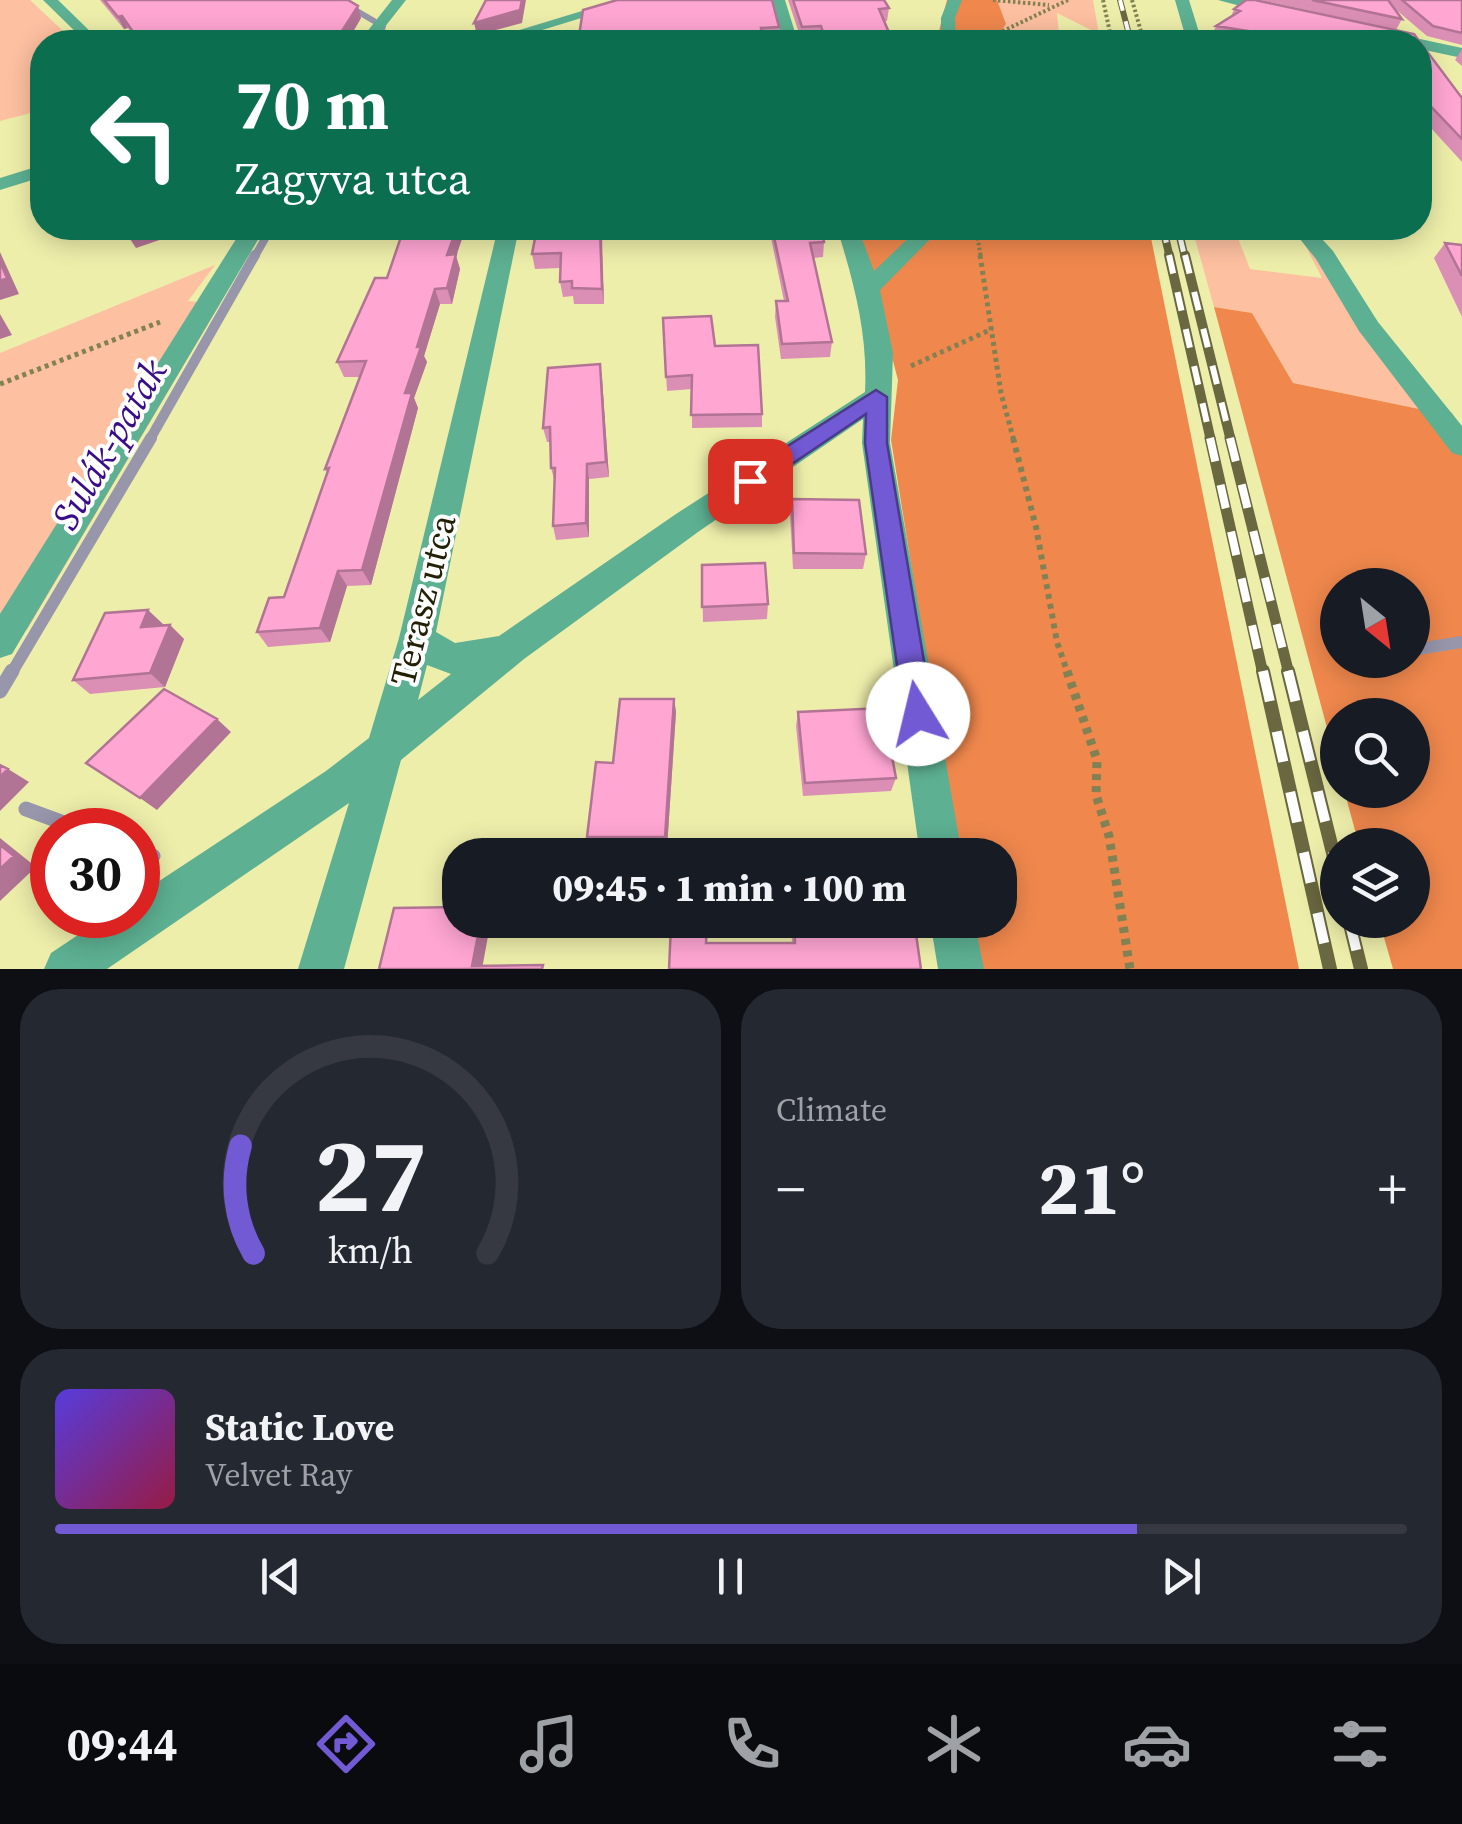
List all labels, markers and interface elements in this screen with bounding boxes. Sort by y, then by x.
text: 70 m [235,56,389,152]
icon: left [70,70,200,200]
text: Zagyva utca [235,147,471,209]
water label: Sulák-patak [39,349,179,539]
pin [708,439,793,524]
icon: arrive [723,454,778,509]
street label: Terasz utca [379,509,467,691]
north arrow [1320,568,1430,678]
map controls [1320,568,1430,938]
position arrow [866,662,970,766]
button: search [1320,698,1430,808]
speed limit sign: 30 [30,808,160,938]
button: layers [1320,828,1430,938]
text: 09:45 · 1 min · 100 m [552,862,907,914]
text: Climate [776,1088,887,1132]
text: 27 [314,1103,427,1246]
text: 21° [1038,1136,1145,1239]
text: − [776,1151,805,1226]
text: + [1378,1151,1407,1226]
text: km/h [328,1226,413,1275]
text: Static Love [205,1401,394,1453]
text: Velvet Ray [205,1453,352,1497]
icon: previous [253,1549,308,1604]
icon: pause [703,1549,758,1604]
icon: next [1154,1549,1209,1604]
icon: directions [311,1709,381,1779]
icon: music [514,1709,584,1779]
icon: phone [717,1709,787,1779]
icon: climate [919,1709,989,1779]
icon: car [1122,1709,1192,1779]
icon: filters [1325,1709,1395,1779]
text: 09:44 [66,1713,178,1775]

